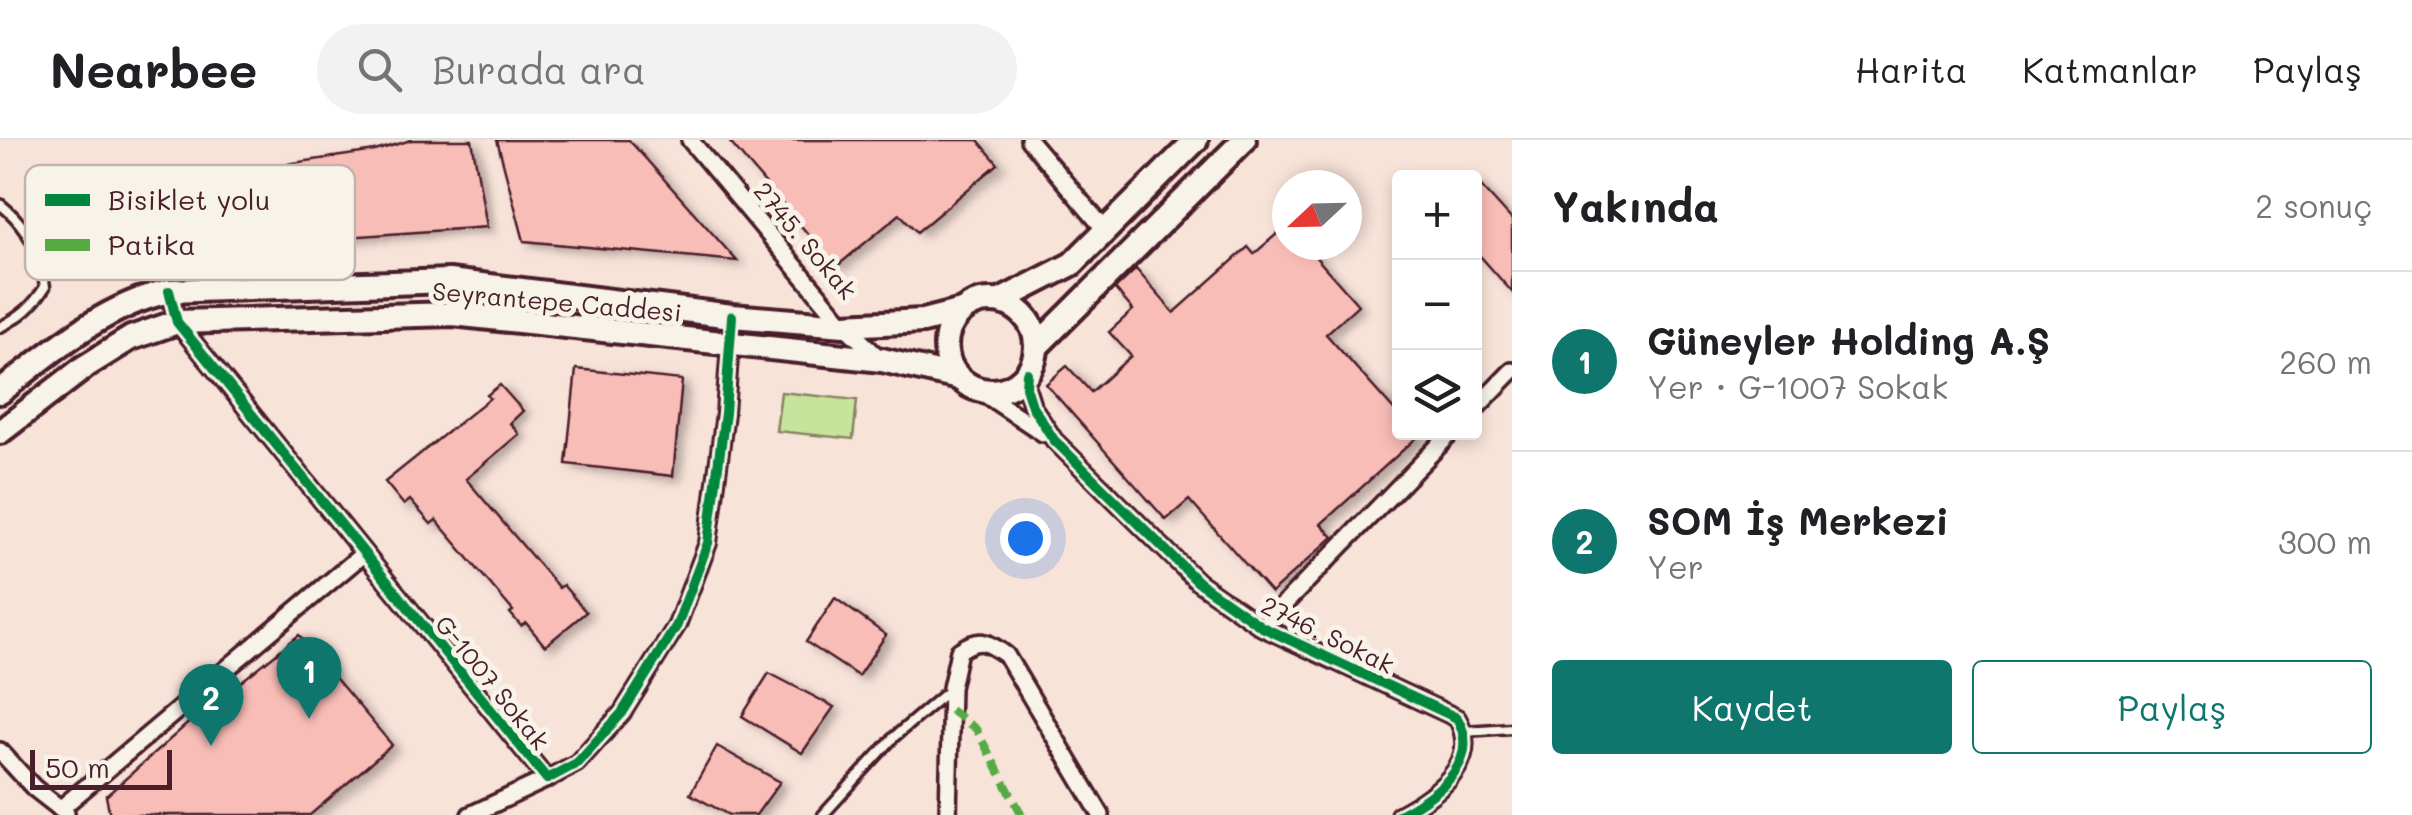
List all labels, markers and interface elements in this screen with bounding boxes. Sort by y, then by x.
search box [317,24,1017,114]
text: Nearbee [50,38,257,100]
icon: search [352,42,407,97]
text: Burada ara [432,44,646,94]
text: Harita [1855,46,1967,92]
text: Katmanlar [2022,46,2198,92]
text: Paylaş [2253,46,2362,92]
legend [25,165,355,280]
north arrow [1272,170,1362,260]
map controls [1392,170,1482,440]
button: + [1392,170,1482,260]
street label: 2745. Sokak [748,175,864,305]
text: Yakında [1552,178,1719,233]
text: Bisiklet yolu [108,181,270,217]
text: 2 sonuç [2255,184,2372,226]
text: Patika [108,226,196,262]
button: − [1392,260,1482,350]
street label: Seyrantepe Caddesi [431,274,683,329]
text: Güneyler Holding A.Ş [1647,315,2050,365]
text: 1 [1577,340,1592,382]
text: 260 m [2279,340,2372,382]
button: layers [1392,350,1482,440]
text: Yer · G-1007 Sokak [1647,365,1948,407]
text: SOM İş Merkezi [1647,495,1949,545]
your location [1000,513,1051,564]
text: 2 [1576,520,1593,562]
text: 300 m [2278,520,2372,562]
text: Yer [1647,545,1704,587]
street label: 2746. Sokak [1256,588,1400,680]
street label: G-1007 Sokak [429,608,557,756]
pin: 1 [276,636,342,719]
button: Kaydet [1552,660,1952,754]
button: Paylaş [1972,660,2372,754]
pin: 2 [178,664,244,746]
scale bar [30,745,172,790]
text: 50 m [45,749,110,785]

